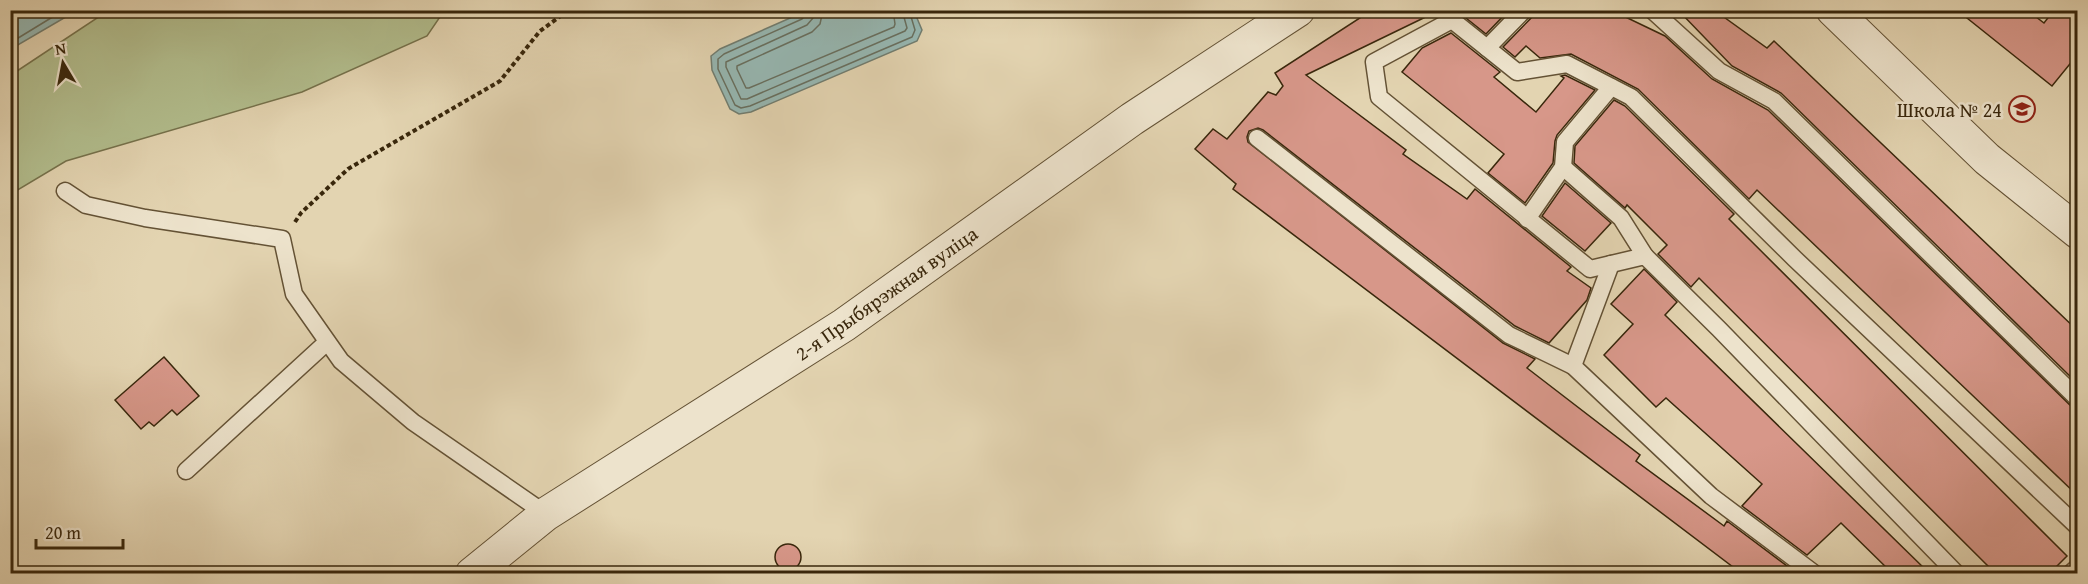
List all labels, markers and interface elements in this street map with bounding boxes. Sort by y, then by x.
north arrow [33,33,93,93]
text: N [53,35,68,61]
school or university icon: Школа № 24 [2007,94,2037,124]
place label: Школа № 24 [1897,95,2002,124]
street label: 2-я Прыбярэжная вуліца [789,219,984,367]
scale bar [36,512,123,550]
text: 20 m [45,519,81,546]

